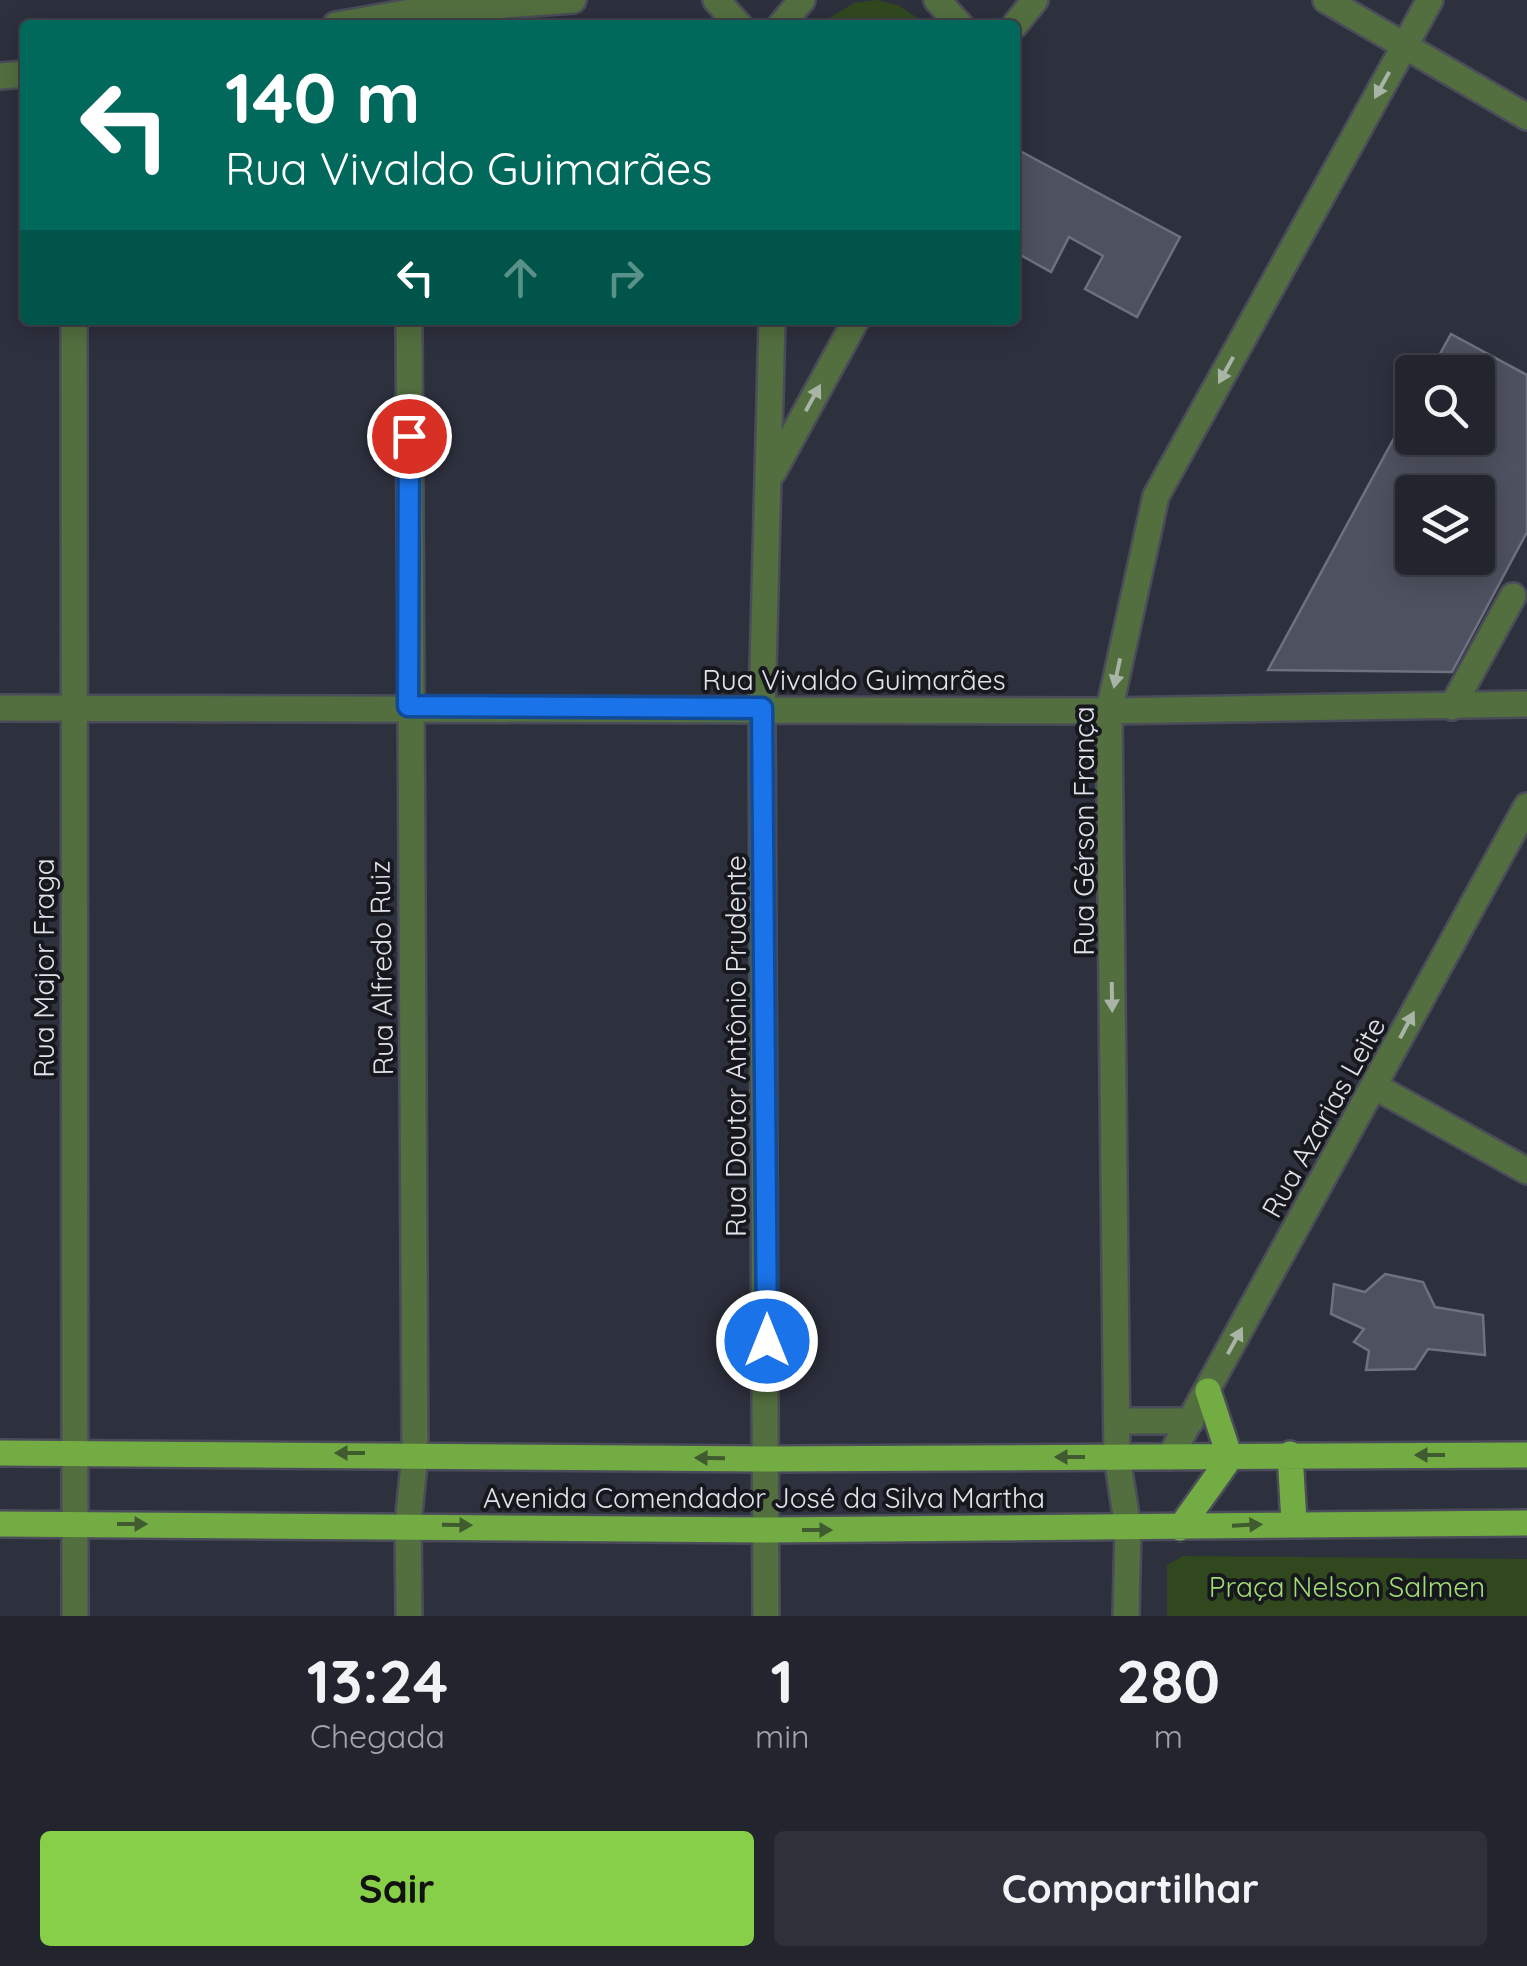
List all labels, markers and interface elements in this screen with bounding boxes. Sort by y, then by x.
text: 140 m [225,53,421,141]
icon: left [60,60,190,190]
one-way arrow [1374,71,1391,100]
text: Rua Vivaldo Guimarães [225,140,712,196]
icon: left [388,250,443,305]
icon: ahead [493,250,548,305]
icon: right [598,250,653,305]
map controls [1395,355,1495,575]
button: search [1395,355,1495,455]
one-way arrow [1217,356,1235,384]
one-way arrow [804,384,822,412]
pin [367,394,452,479]
icon: arrive [382,409,437,464]
button: layers [1395,475,1495,575]
one-way arrow [1109,658,1125,689]
street label: Rua Vivaldo Guimarães [702,662,1006,697]
street label: Rua Gérson França [1066,706,1101,956]
street label: Rua Doutor Antônio Prudente [718,855,753,1237]
street label: Rua Major Fraga [26,858,61,1078]
street label: Rua Alfredo Ruiz [362,860,400,1076]
one-way arrow [1104,982,1120,1014]
street label: Rua Azarias Leite [1253,1011,1393,1223]
one-way arrow [1399,1011,1416,1040]
position arrow [715,1289,819,1393]
one-way arrow [1226,1327,1243,1356]
one-way arrow [333,1445,365,1461]
one-way arrow [1413,1447,1445,1463]
one-way arrow [1053,1449,1085,1465]
one-way arrow [693,1450,725,1466]
street label: Avenida Comendador José da Silva Martha [483,1480,1045,1515]
one-way arrow [117,1516,149,1532]
one-way arrow [442,1517,474,1533]
one-way arrow [1232,1517,1264,1533]
one-way arrow [802,1522,834,1538]
park label: Praça Nelson Salmen [1209,1569,1485,1604]
text: 13:24 [307,1643,448,1718]
text: 1 [771,1643,794,1718]
text: 280 [1116,1643,1220,1718]
text: Chegada [310,1716,445,1756]
text: min [755,1716,810,1756]
text: m [1154,1716,1183,1756]
button: Sair [40,1831,754,1946]
button: Compartilhar [774,1831,1487,1946]

